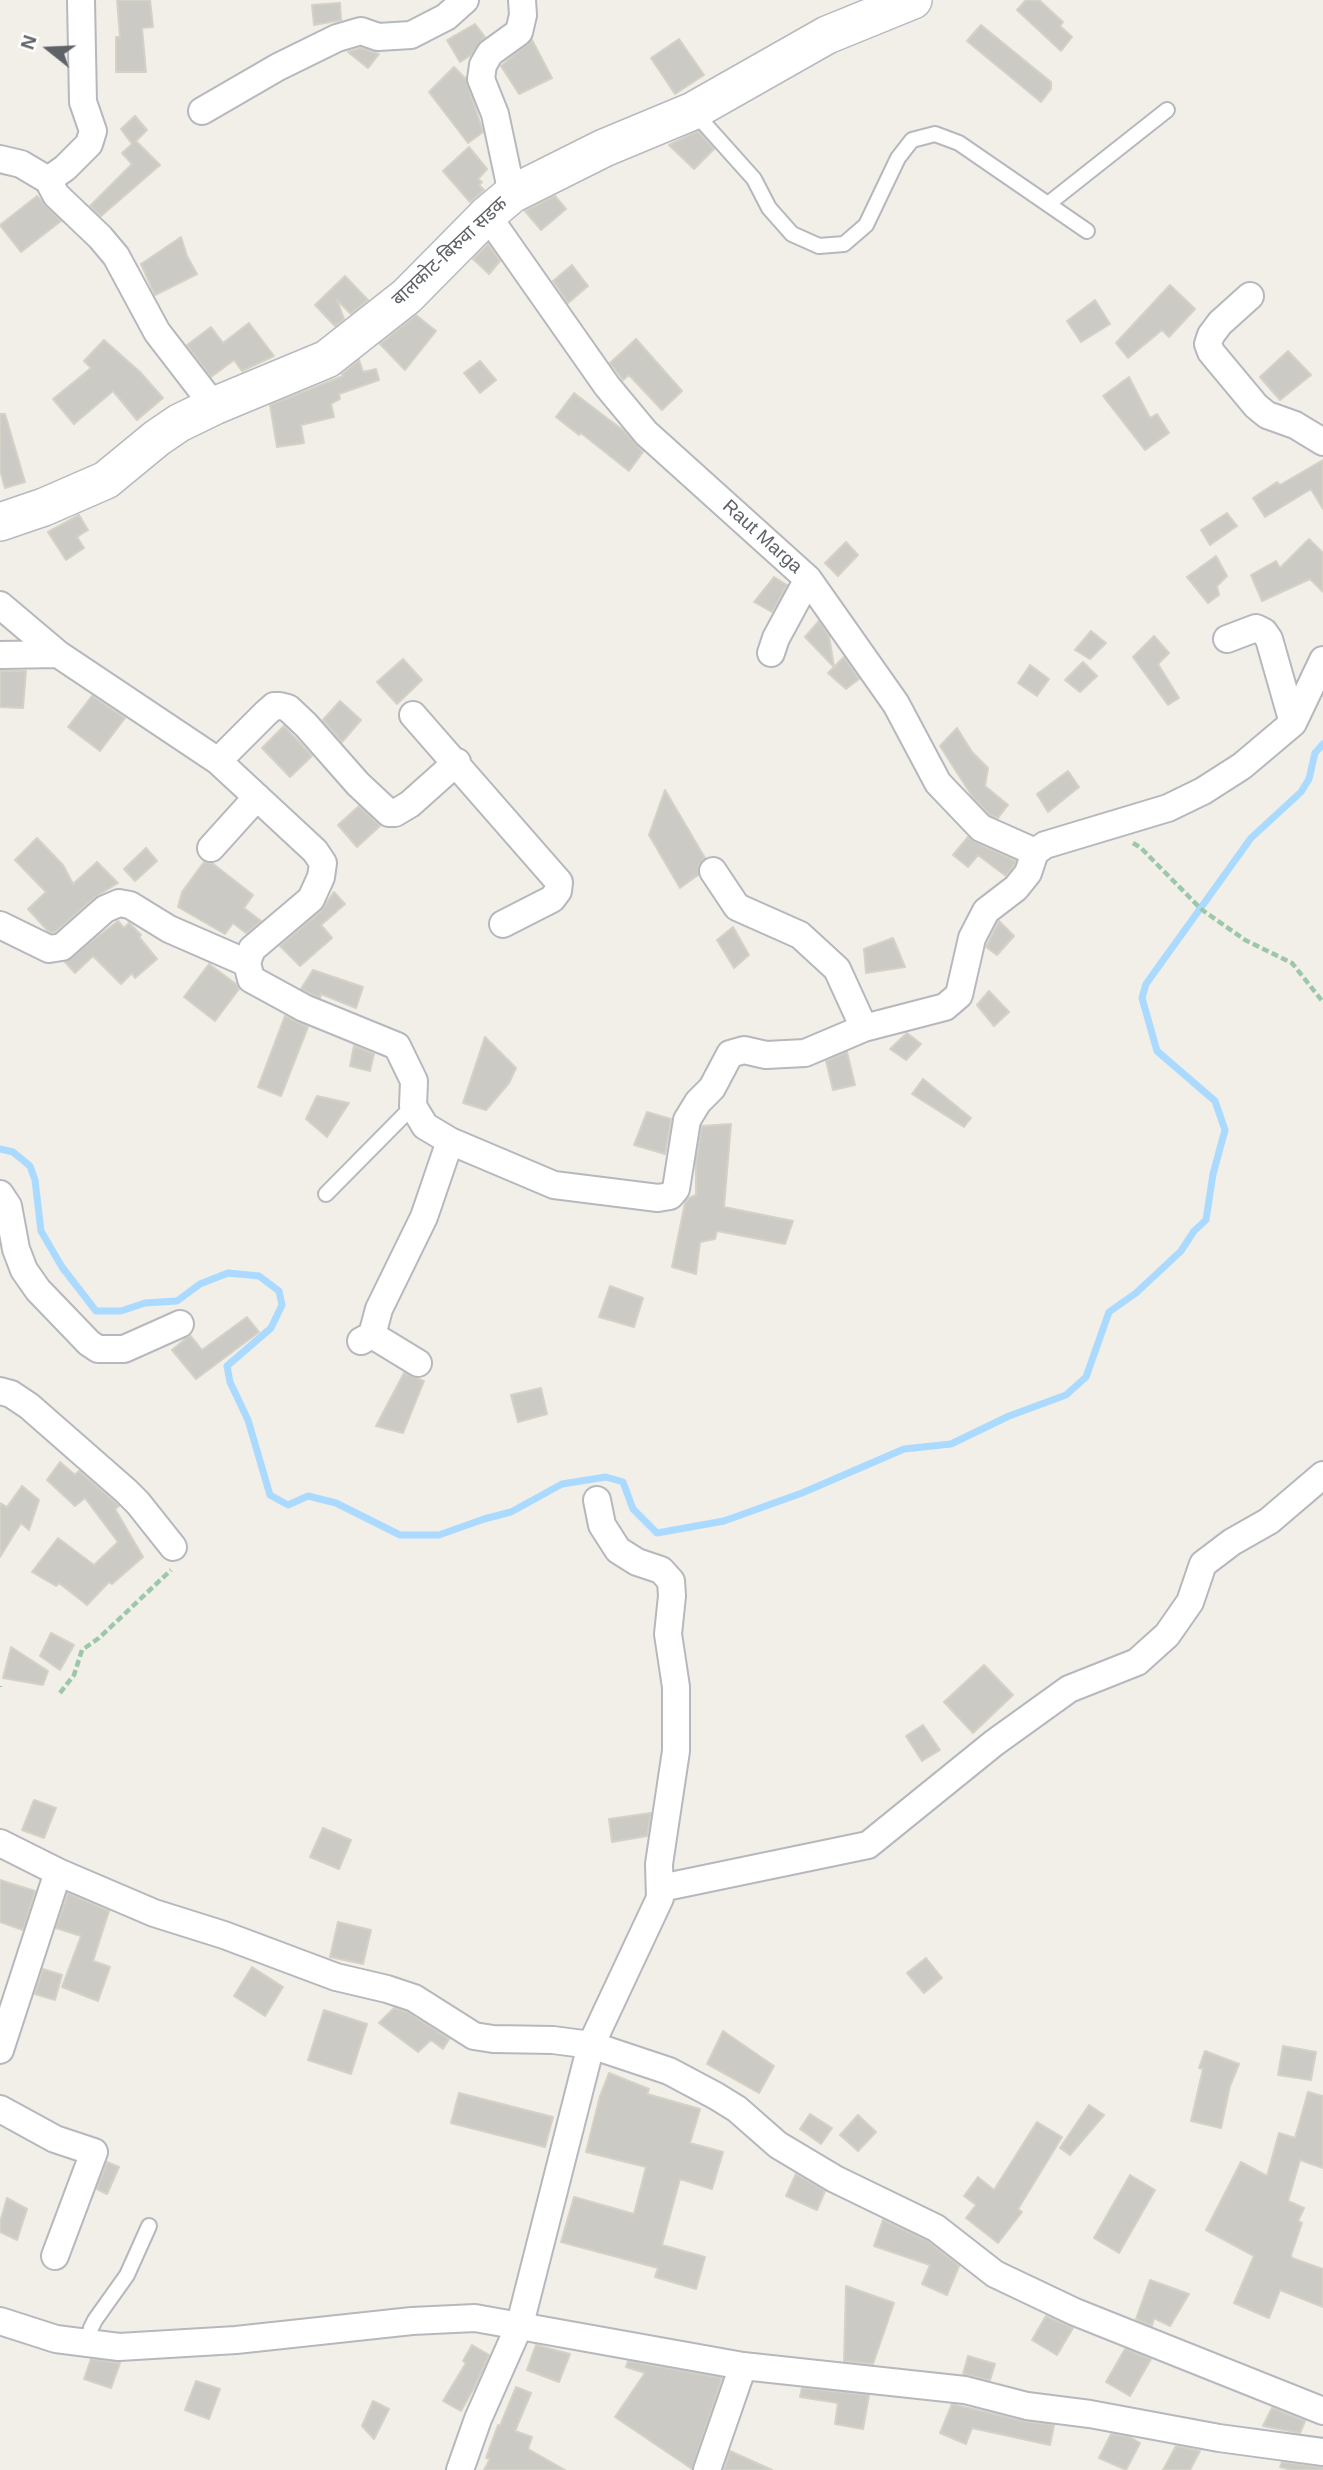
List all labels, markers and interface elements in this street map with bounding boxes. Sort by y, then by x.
north arrow [14,14,84,84]
text: N [16,33,41,52]
street label: बालकोट-बिरुवा सडक [388,193,512,311]
street label: Raut Marga [717,495,807,579]

